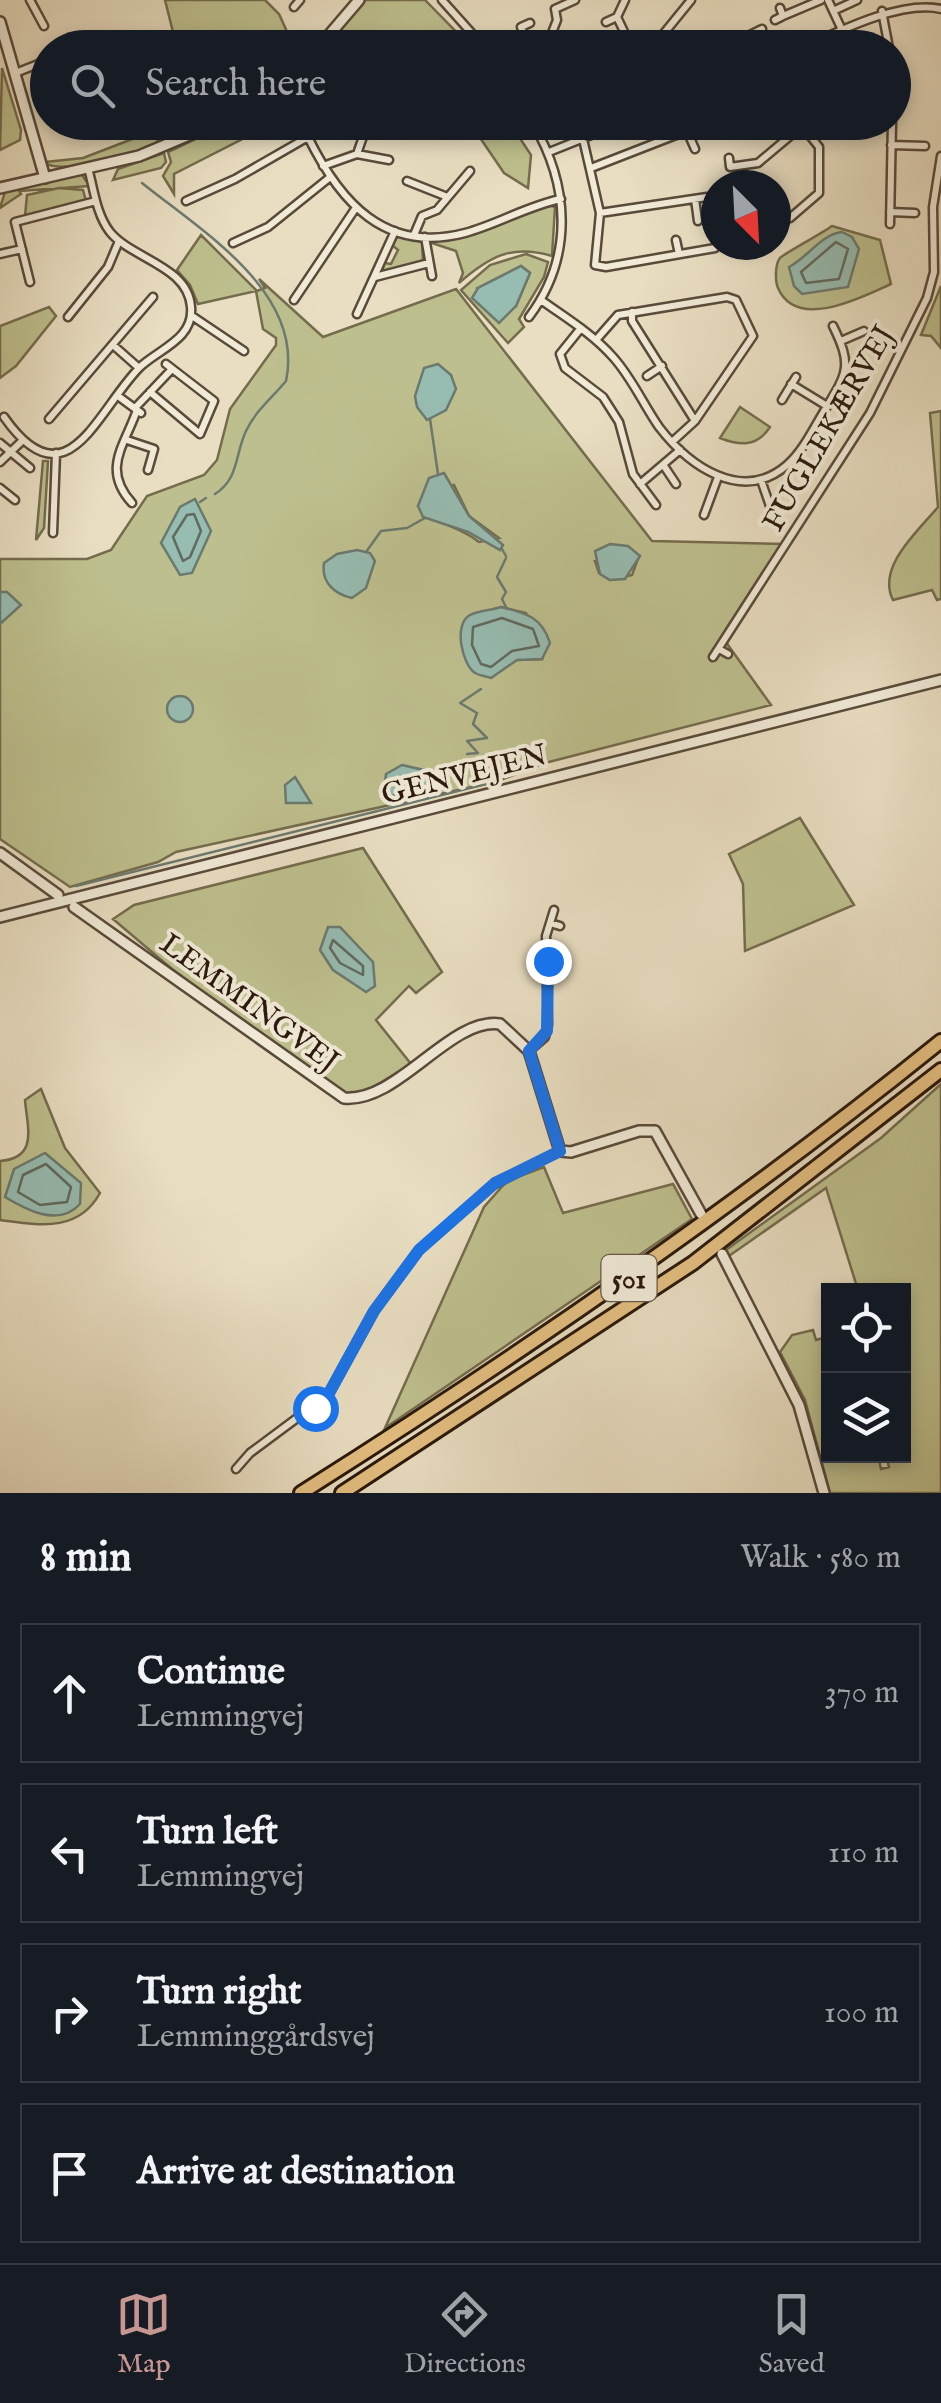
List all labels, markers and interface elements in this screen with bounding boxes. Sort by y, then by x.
search box [30,30,911,140]
icon: search [65,58,120,113]
text: Search here [145,61,326,109]
north arrow [701,170,791,260]
street label: FUGLEKÆRVEJ [755,319,904,539]
street label: GENVEJEN [378,737,551,815]
street label: LEMMINGVEJ [152,926,346,1082]
route end [526,939,572,985]
road number: 501 [602,1255,656,1301]
map controls [821,1283,911,1463]
button: locate [821,1283,911,1373]
button: layers [821,1373,911,1463]
route start [293,1386,339,1432]
text: 8 min [40,1532,132,1585]
text: Walk · 580 m [740,1538,901,1579]
text: Continue [137,1649,285,1697]
icon: ahead [42,1666,97,1721]
text: 370 m [825,1673,899,1714]
text: Lemmingvej [137,1697,304,1738]
text: Turn left [137,1809,278,1857]
icon: left [42,1826,97,1881]
text: 110 m [828,1833,899,1874]
text: Lemmingvej [137,1857,304,1898]
text: Turn right [137,1969,301,2017]
icon: right [42,1986,97,2041]
text: 100 m [824,1993,899,2034]
text: Lemminggårdsvej [137,2017,375,2058]
icon: arrive [42,2146,97,2201]
text: Arrive at destination [137,2149,455,2197]
tab: Map [116,2287,171,2382]
tab: Directions [404,2287,526,2382]
tab: Saved [758,2287,825,2382]

